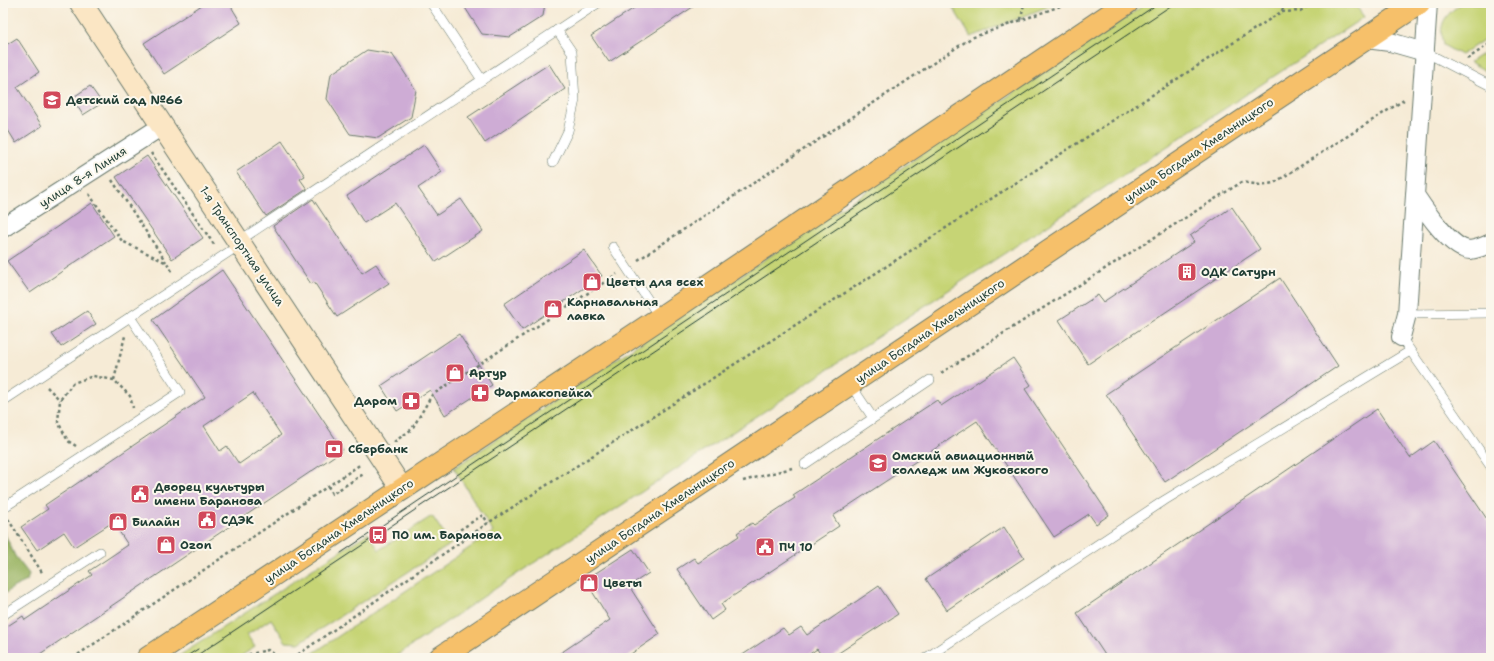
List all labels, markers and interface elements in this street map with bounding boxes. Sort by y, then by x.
school or university icon: Детский сад №66 [41,89,63,111]
place label: Детский сад №66 [66,92,183,108]
street label: улица Богдана Хмельницкого [1121,94,1277,206]
street label: улица 8-я Линия [36,143,130,211]
street label: 1-я Транспортная улица [196,183,288,310]
building icon: ОДК Сатурн [1176,261,1198,283]
place label: ОДК Сатурн [1201,264,1276,280]
shop icon: Цветы для всех [581,271,603,293]
place label: Цветы для всех [606,274,704,290]
street label: улица Богдана Хмельницкого [852,275,1008,387]
place label: Карнавальная лавка [567,294,658,324]
shop icon: Карнавальная лавка [542,298,564,320]
shop icon: Артур [444,362,466,384]
place label: Артур [469,365,507,381]
pharmacy icon: Фармакопейка [469,382,491,404]
place label: Фармакопейка [494,385,593,401]
pharmacy icon: Даром [400,390,422,412]
place label: Даром [354,393,397,409]
bank icon: Сбербанк [323,438,345,460]
place label: Сбербанк [348,441,409,457]
place label: Омский авиационный колледж им Жуковского [892,448,1049,478]
school or university icon: Омский авиационный колледж им Жуковского [867,452,889,474]
street label: улица Богдана Хмельницкого [582,455,738,567]
street label: улица Богдана Хмельницкого [261,475,417,587]
place label: Дворец культуры имени Баранова [154,479,265,509]
public building icon: Дворец культуры имени Баранова [129,483,151,505]
public building icon: СДЭК [196,509,218,531]
shop icon: Билайн [107,511,129,533]
place label: СДЭК [221,512,255,528]
place label: Билайн [132,514,180,530]
bus stop icon: ПО им. Баранова [367,524,389,546]
place label: ПО им. Баранова [392,527,503,543]
shop icon: Ozon [155,534,177,556]
public building icon: ПЧ 10 [754,536,776,558]
place label: Ozon [180,537,212,553]
place label: ПЧ 10 [779,539,813,555]
shop icon: Цветы [578,572,600,594]
place label: Цветы [603,575,643,591]

